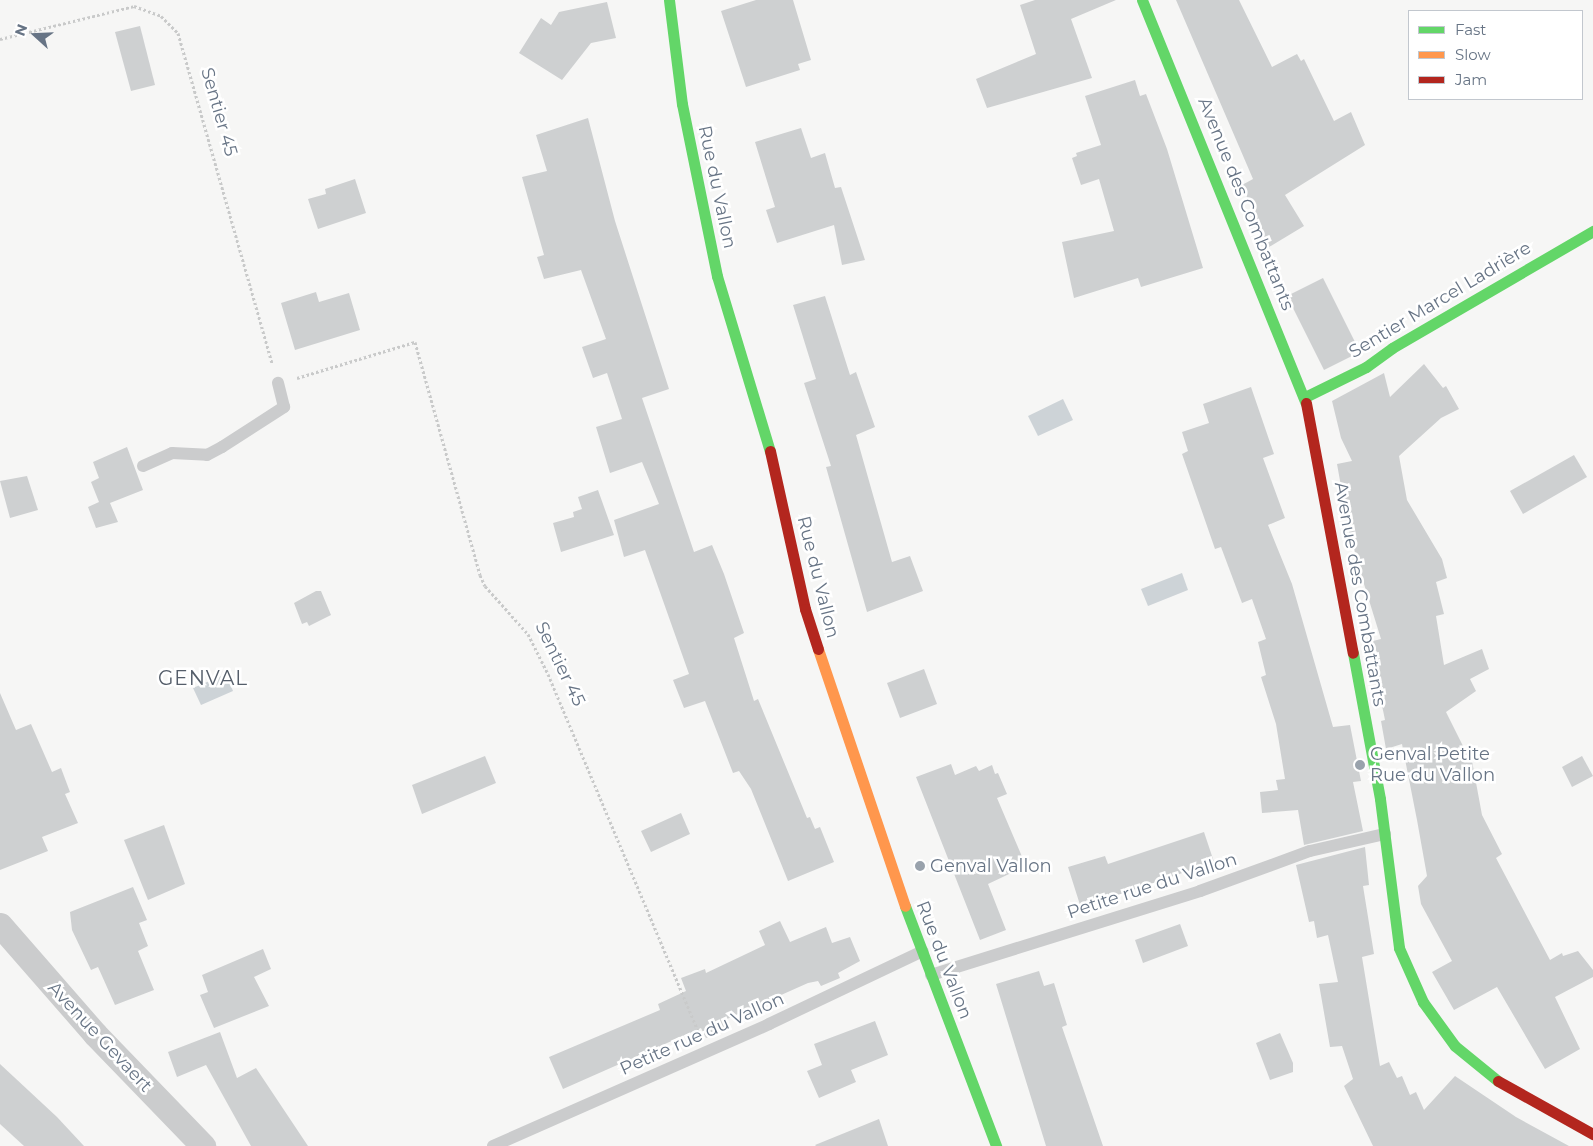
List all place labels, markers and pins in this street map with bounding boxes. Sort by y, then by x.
place label: Genval Petite Rue du Vallon [1370,744,1495,786]
marker: Genval Petite Rue du Vallon [1354,759,1366,771]
place label: Genval Vallon [930,855,1052,877]
marker: Genval Vallon [914,860,926,872]

